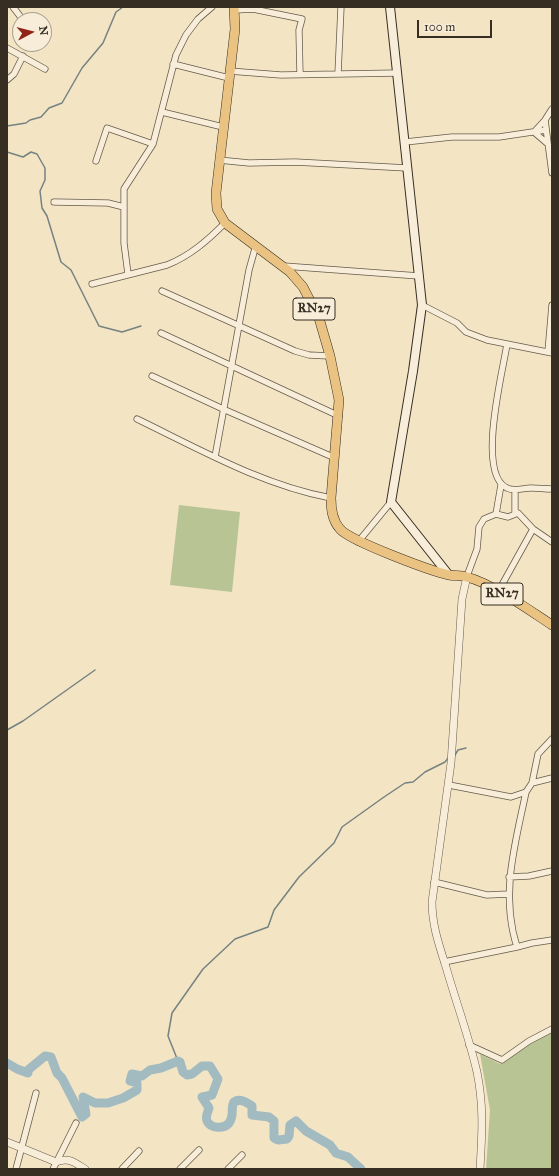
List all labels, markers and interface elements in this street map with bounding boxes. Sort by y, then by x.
north arrow [12,12,52,52]
scale bar [419,12,494,38]
text: 100 m [424,20,455,34]
text: N [36,25,50,36]
road number: RN27 [293,298,335,320]
road number: RN27 [481,583,523,605]

